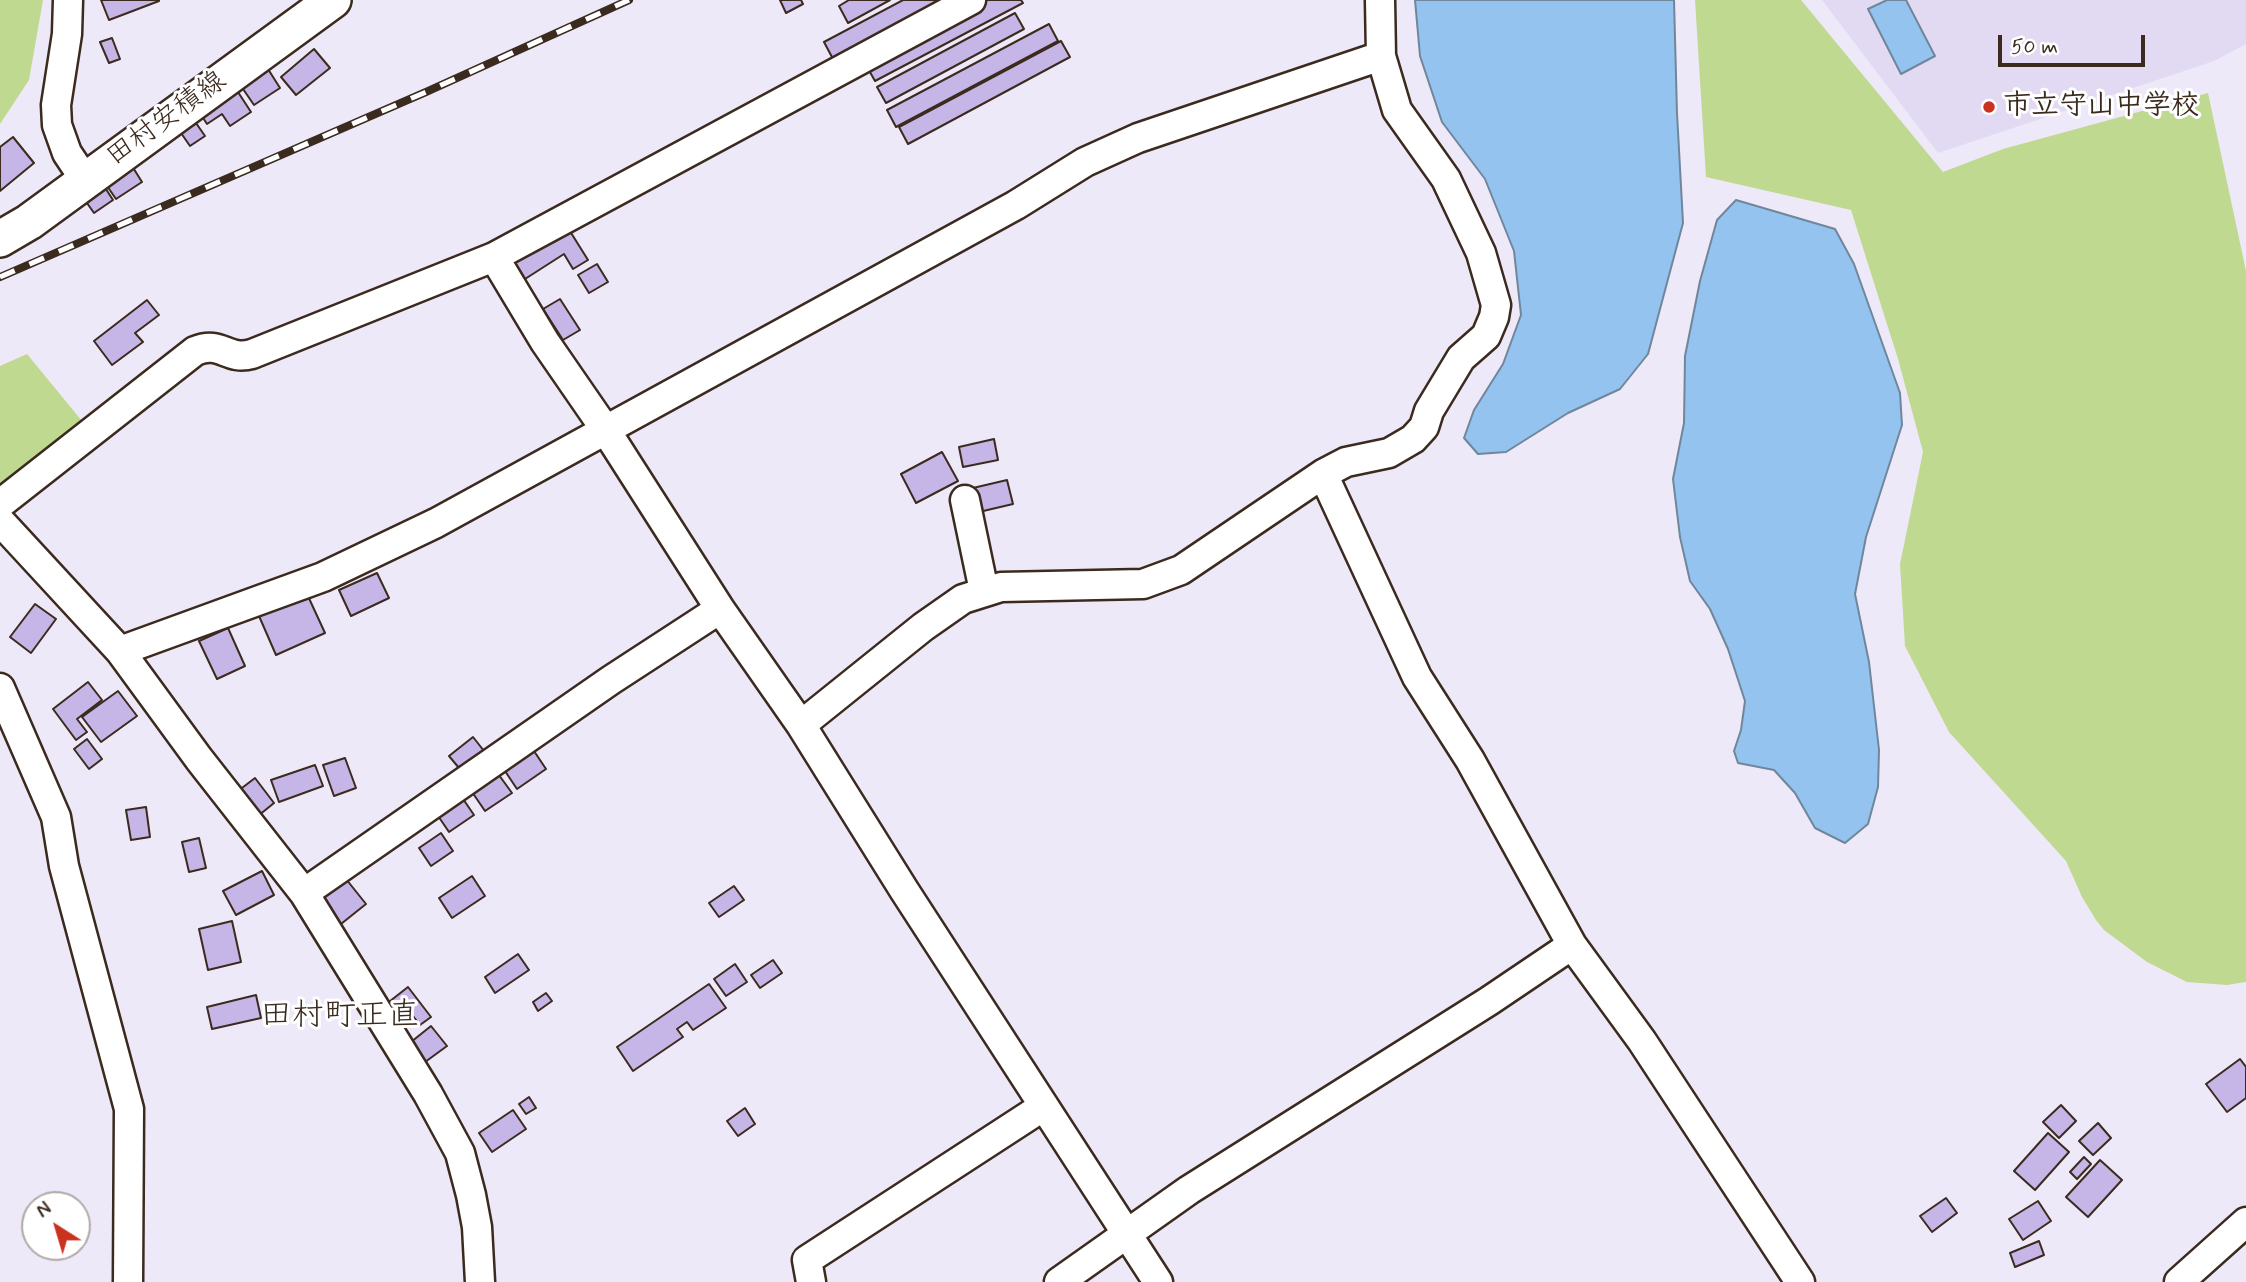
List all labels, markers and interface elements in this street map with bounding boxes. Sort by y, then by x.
scale bar [2001,21,2148,65]
text: 50 m [2011,33,2058,61]
street label: 田村安積線 [100,65,234,175]
place label: 市立守山中学校 [2003,90,2199,124]
marker: 市立守山中学校 [1981,99,1997,115]
district label: 田村町正直 [260,998,420,1036]
north arrow [21,1191,91,1261]
text: N [32,1197,57,1224]

